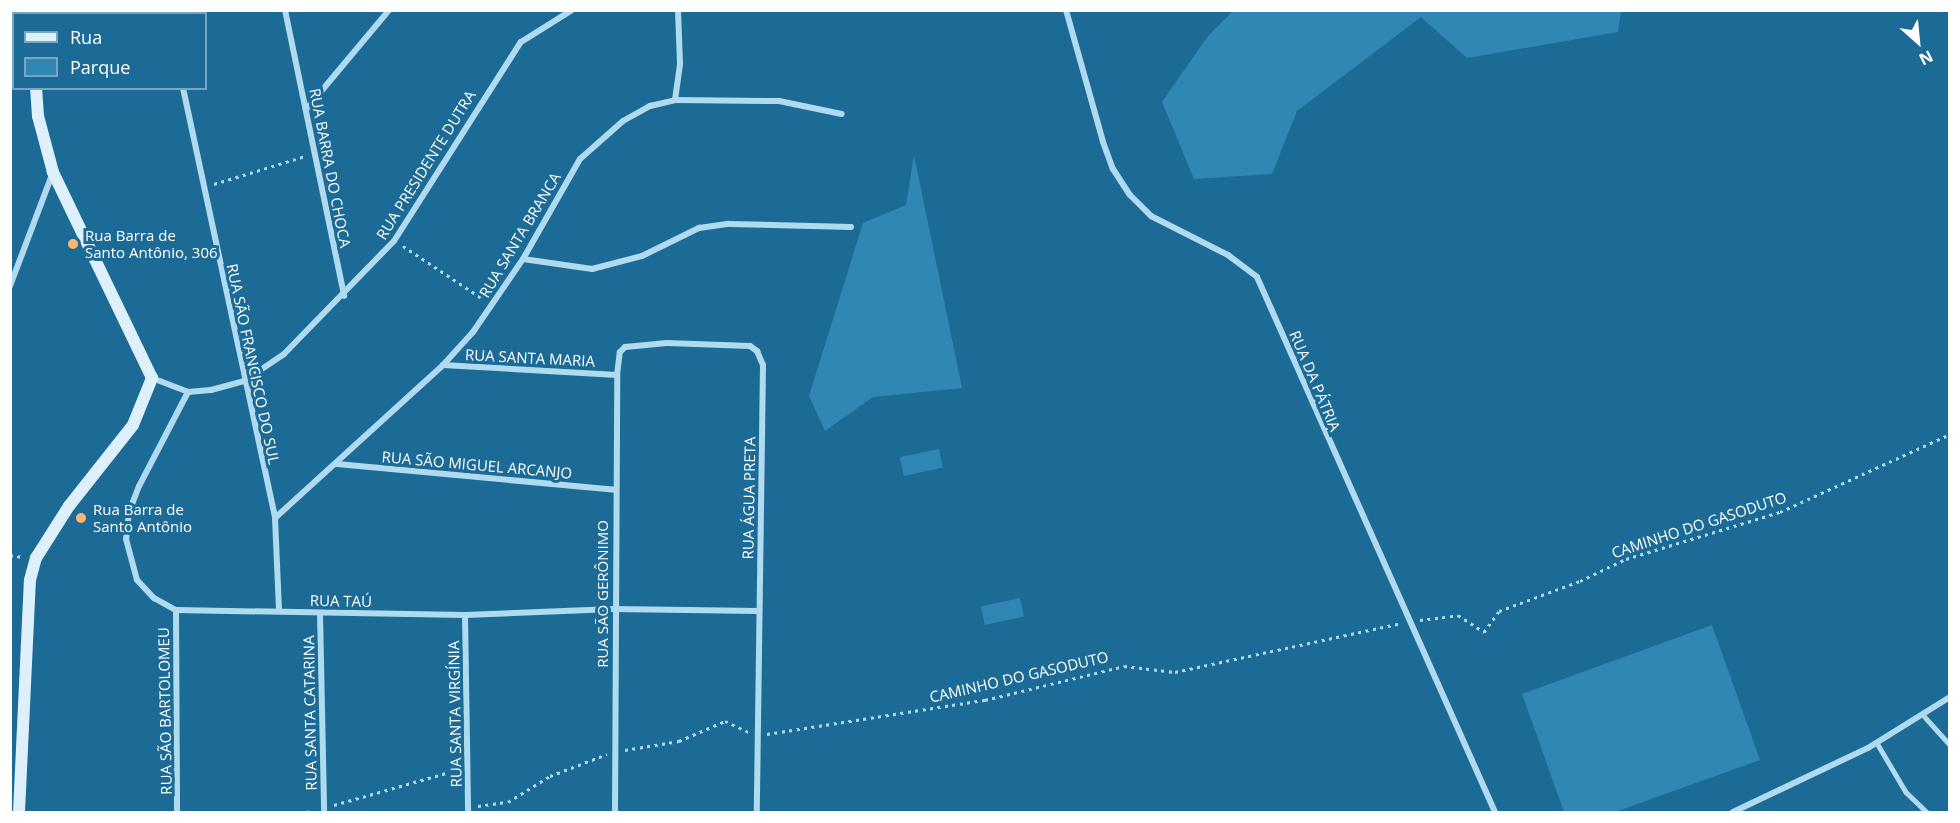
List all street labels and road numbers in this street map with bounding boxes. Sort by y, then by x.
street label: RUA BARRA DO CHOCA [306,87,354,249]
street label: RUA PRESIDENTE DUTRA [373,87,479,243]
street label: RUA SANTA BRANCA [475,169,565,301]
street label: RUA SÃO FRANCISCO DO SUL [223,262,283,466]
street label: RUA DA PÁTRIA [1286,328,1344,434]
street label: RUA SANTA MARIA [465,346,595,370]
street label: RUA ÁGUA PRETA [739,437,759,559]
street label: RUA SÃO MIGUEL ARCANJO [381,448,573,482]
street label: CAMINHO DO GASODUTO [1609,488,1789,562]
street label: RUA SÃO GERÔNIMO [594,520,612,668]
street label: RUA TAÚ [310,591,372,611]
street label: RUA SÃO BARTOLOMEU [155,627,175,795]
street label: RUA SANTA CATARINA [300,635,320,791]
street label: RUA SANTA VIRGÍNIA [445,641,465,787]
street label: CAMINHO DO GASODUTO [928,648,1110,706]

